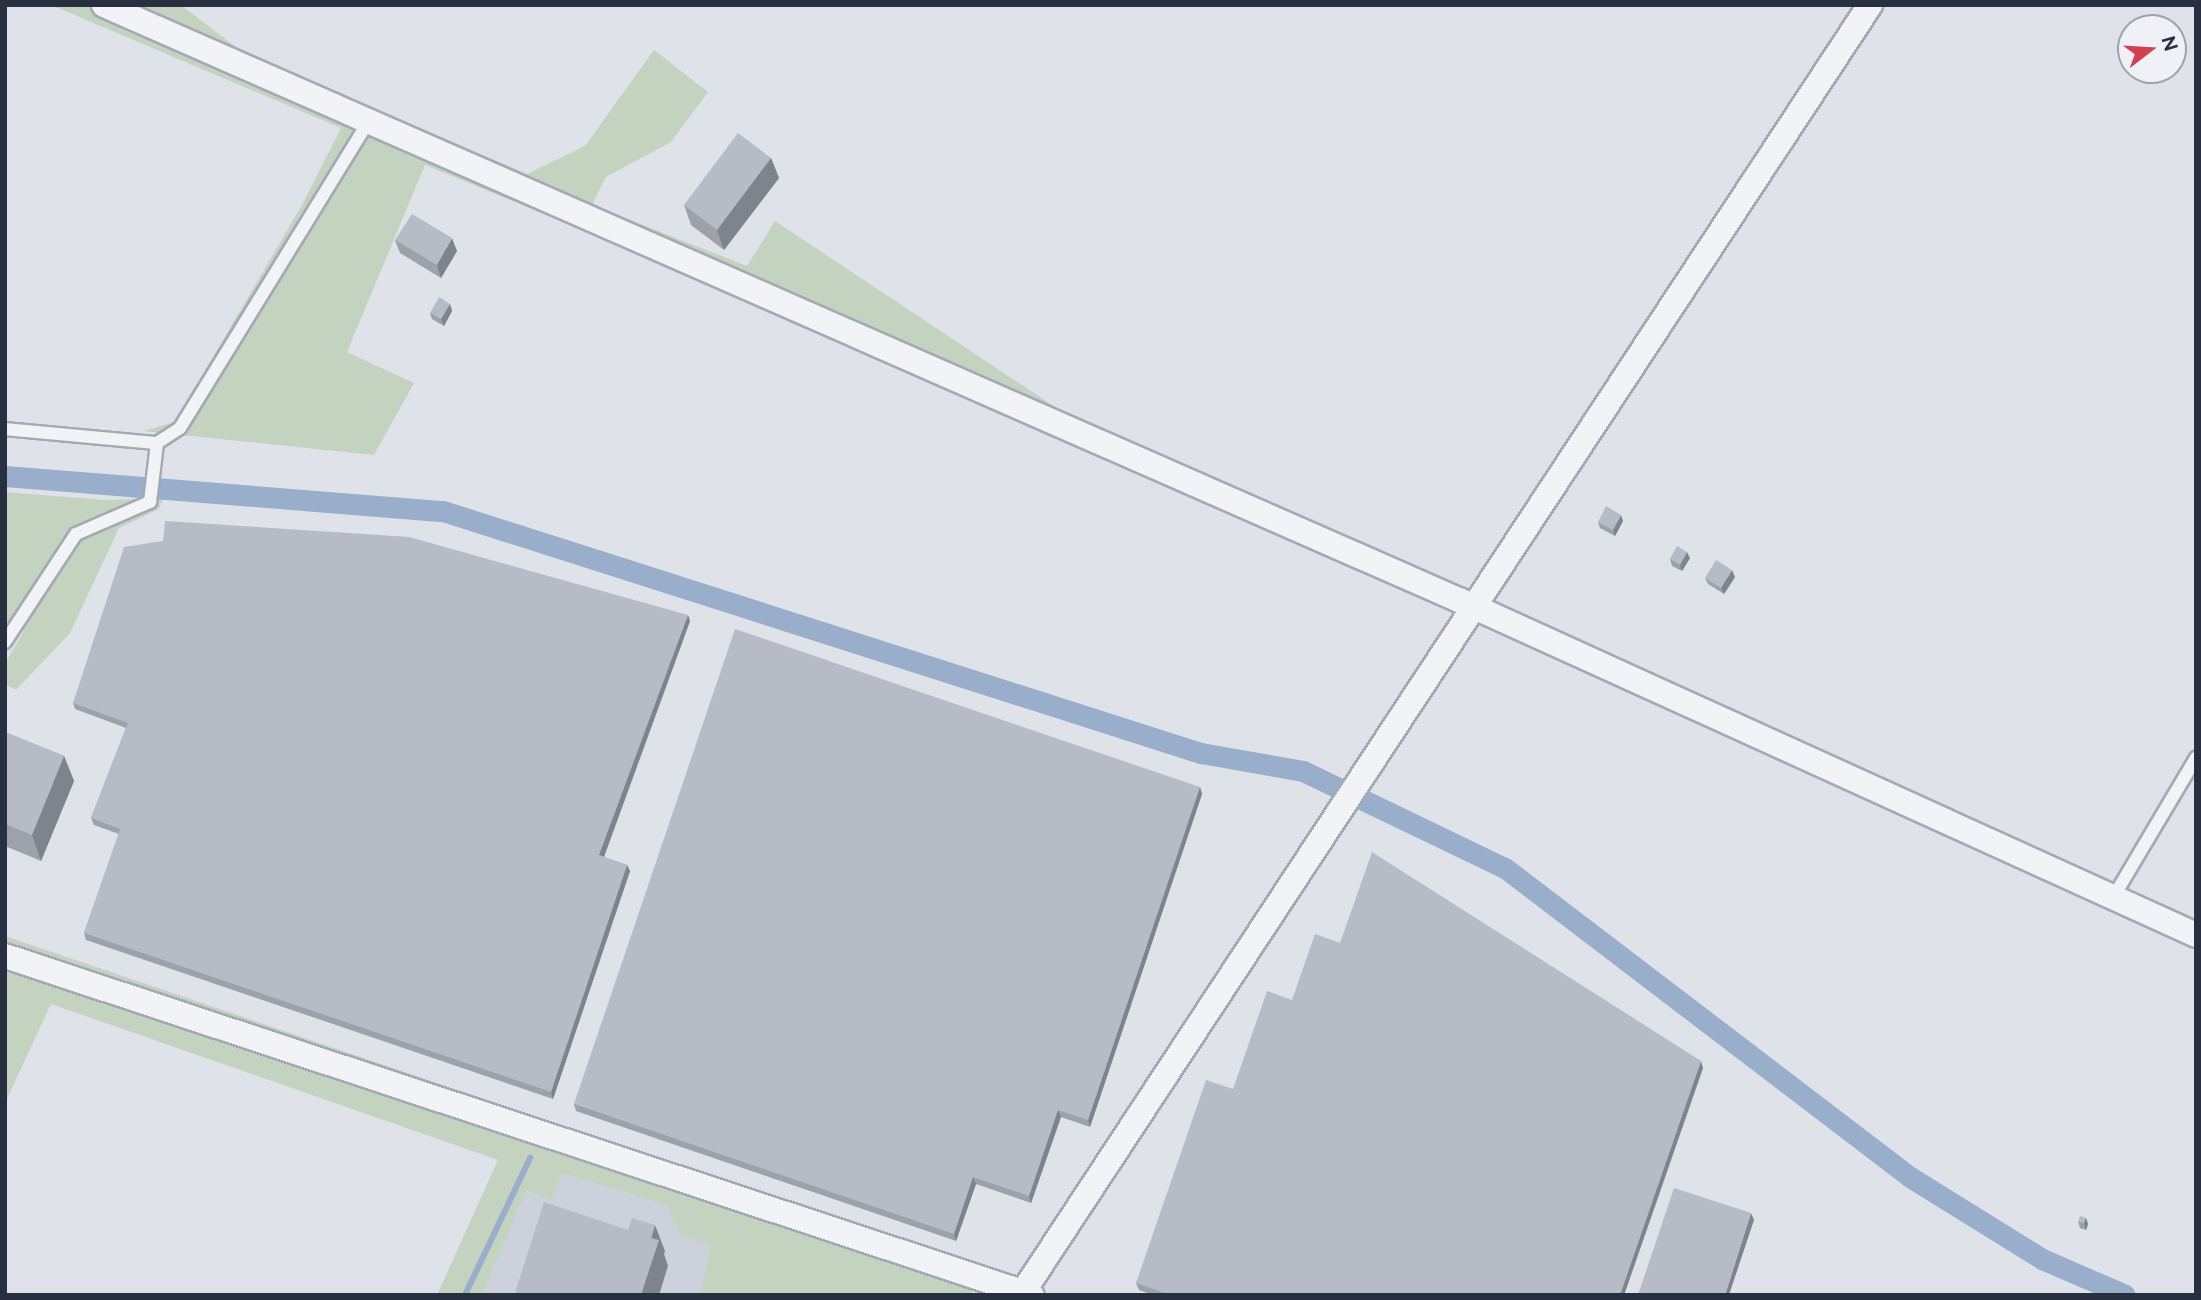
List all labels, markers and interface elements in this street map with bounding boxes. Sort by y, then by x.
north arrow [2117,14,2187,84]
text: N [2158,33,2183,54]

